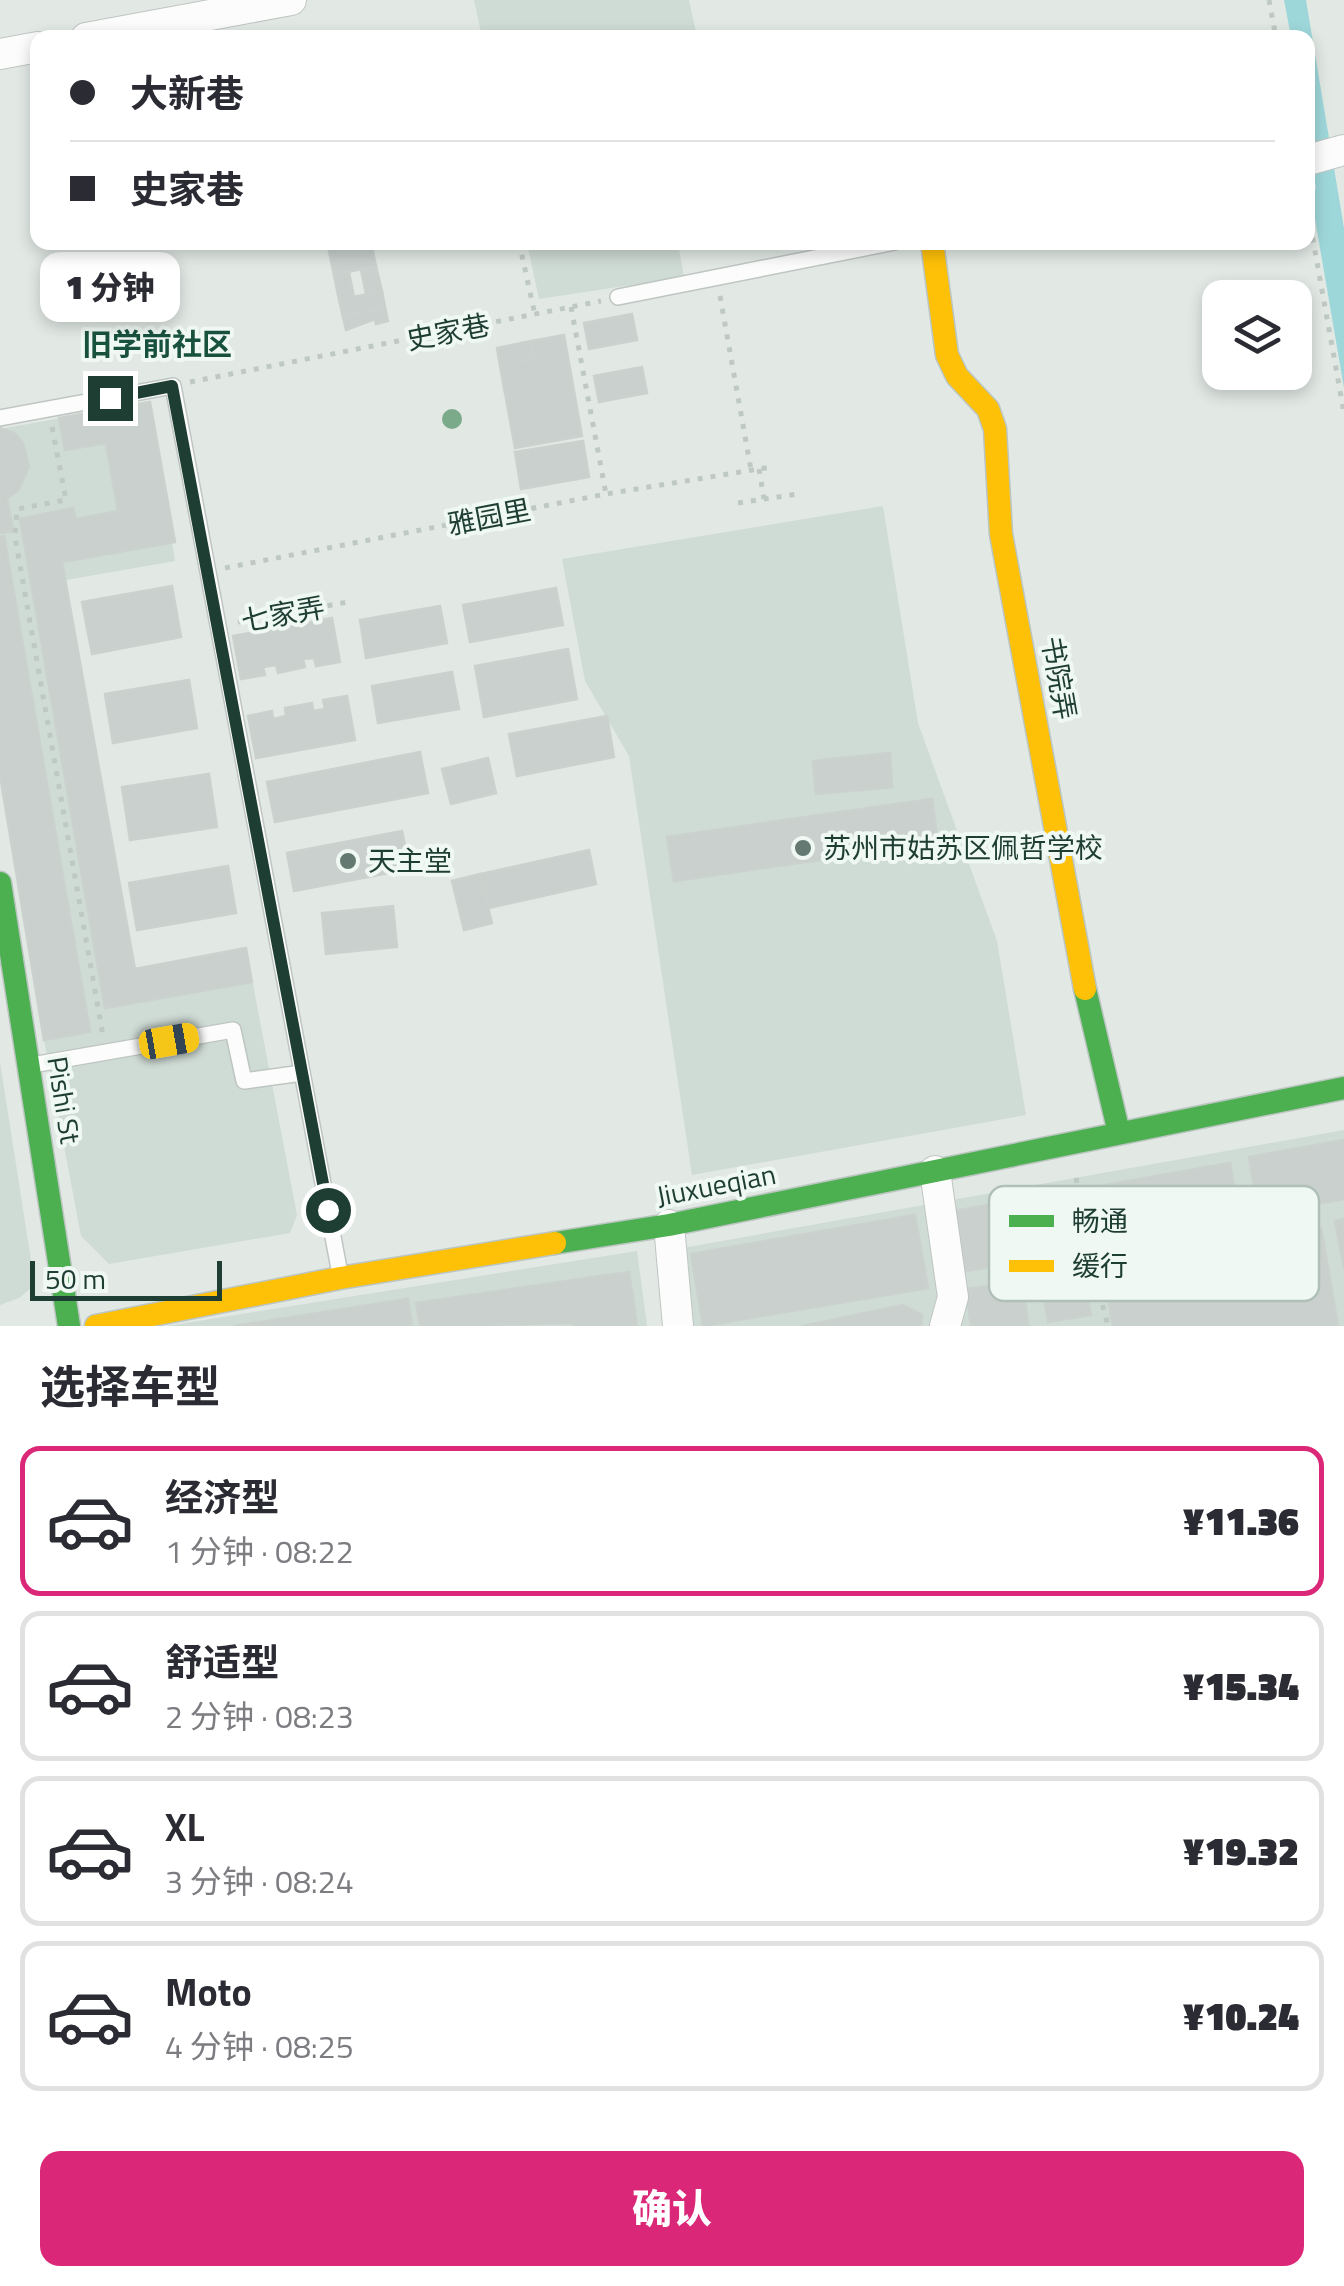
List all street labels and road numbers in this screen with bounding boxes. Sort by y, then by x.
street label: 史家巷 [403,302,493,361]
street label: 雅园里 [444,487,534,546]
street label: 七家弄 [238,585,328,642]
street label: 书院弄 [1031,633,1088,723]
street label: Pishi St [36,1053,93,1147]
street label: Jiuxueqian [653,1152,779,1217]

